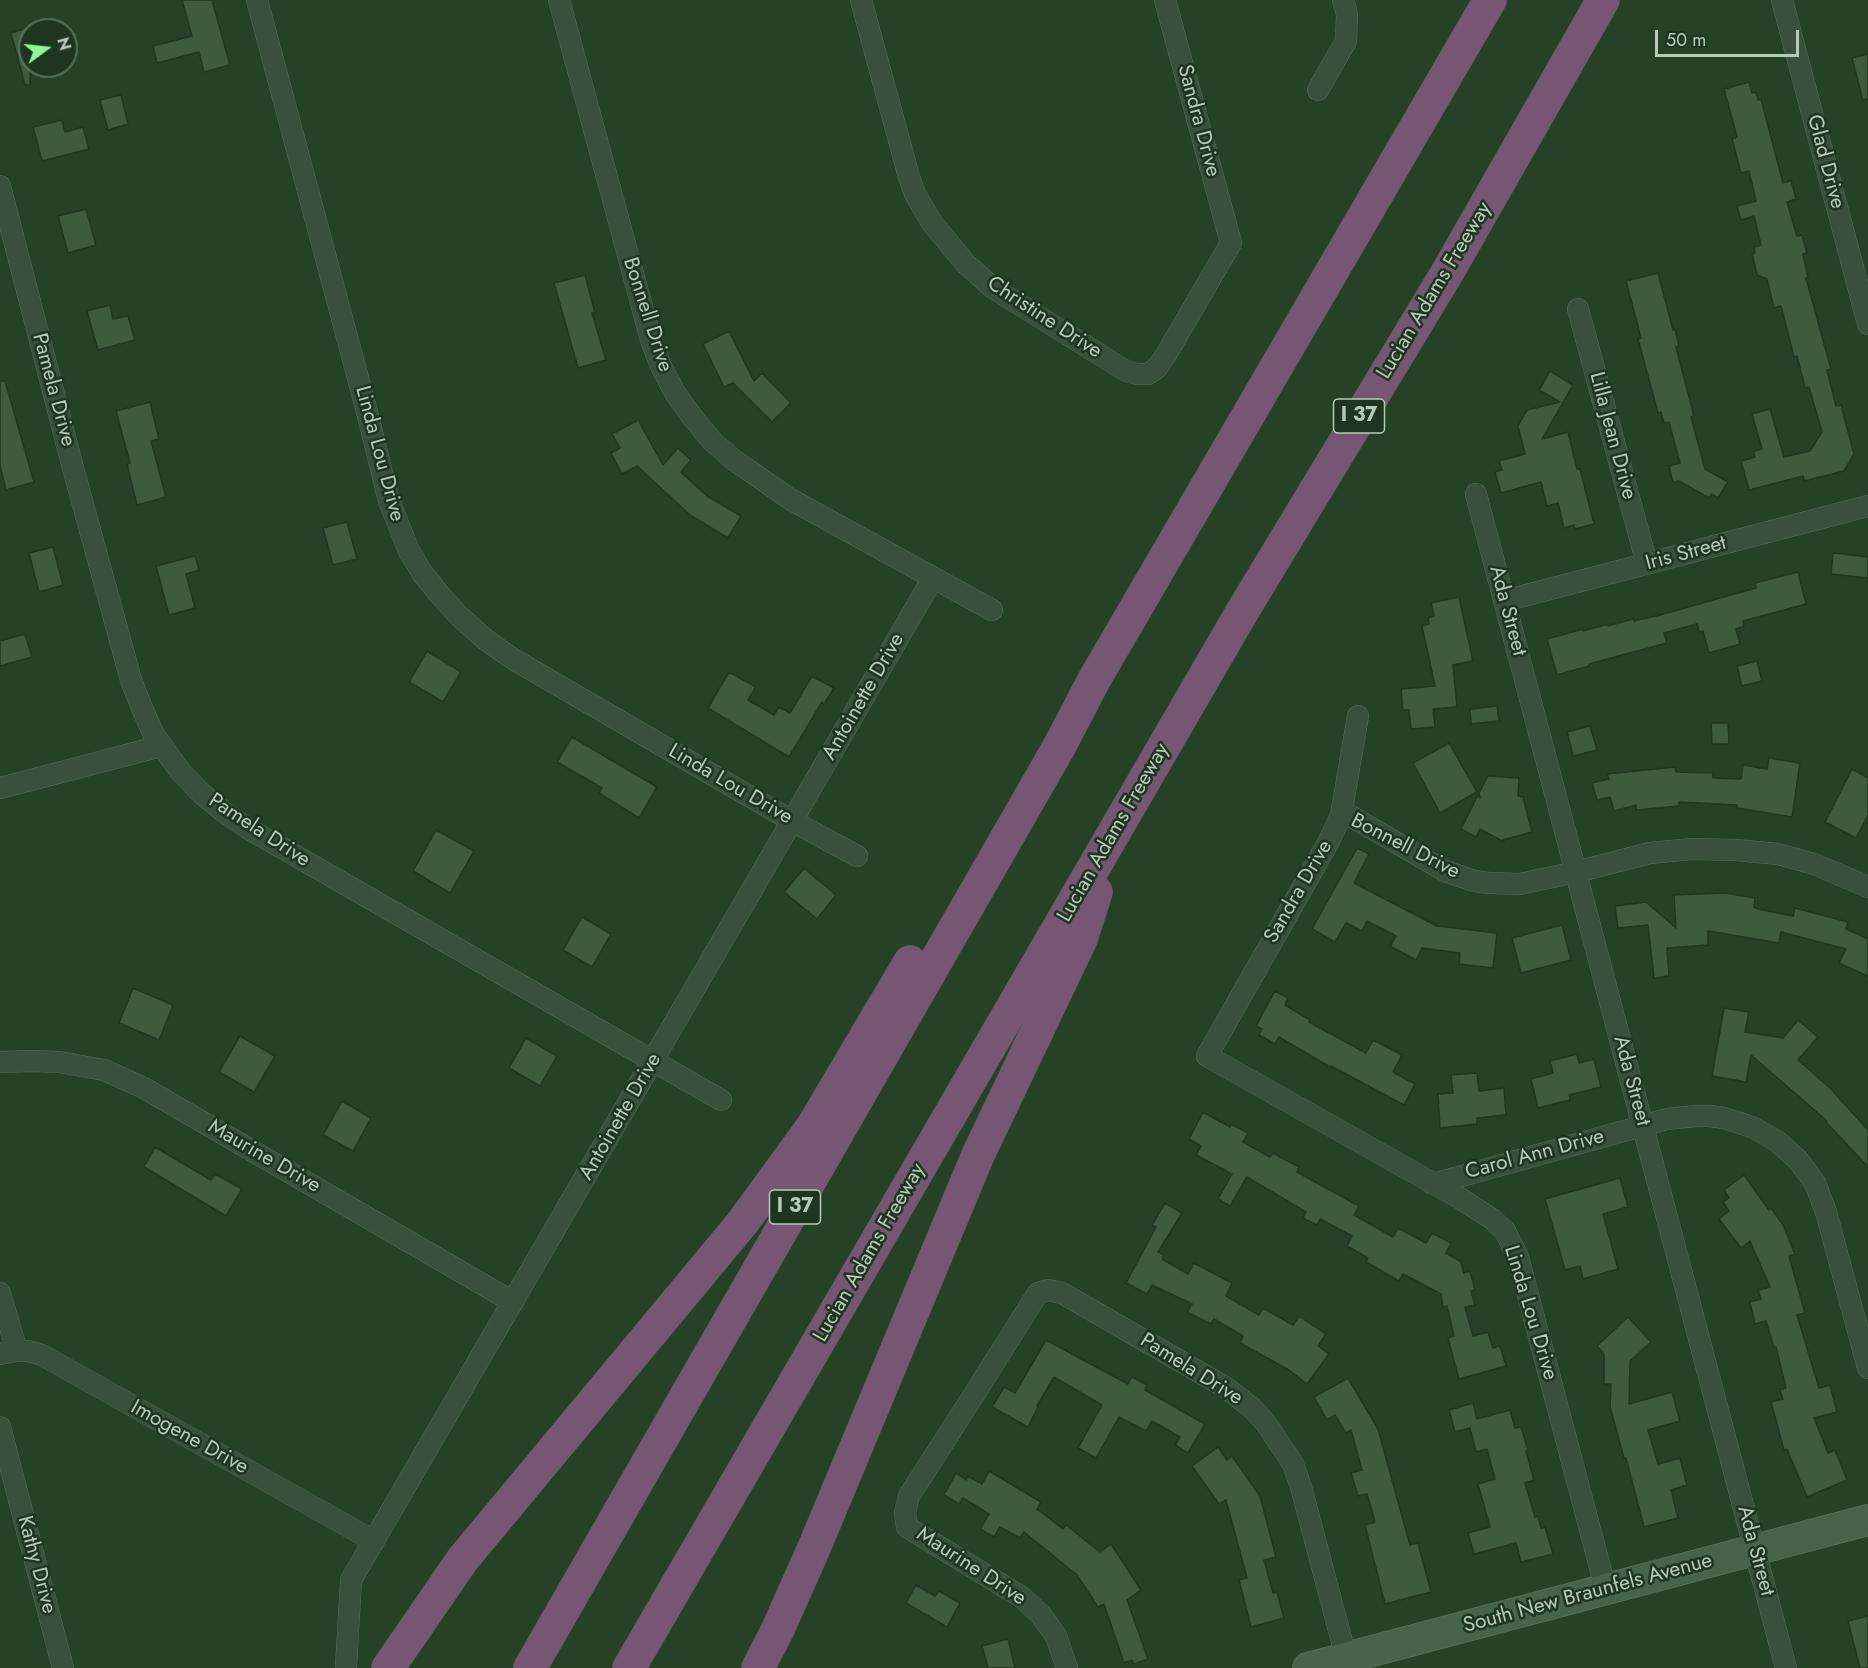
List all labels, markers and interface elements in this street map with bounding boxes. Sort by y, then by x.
north arrow [18,18,78,78]
scale bar [1658,18,1802,56]
text: 50 m [1666,27,1706,53]
text: N [51,35,77,53]
street label: Sandra Drive [1171,62,1225,180]
street label: Glad Drive [1800,112,1850,212]
street label: Lucian Adams Freeway [1372,198,1498,384]
street label: Bonnell Drive [617,255,677,375]
street label: Christine Drive [982,272,1106,364]
street label: Pamela Drive [26,331,80,449]
street label: Lilla Jean Drive [1583,370,1641,502]
street label: Linda Lou Drive [349,383,409,525]
road number: I 37 [1334,399,1384,433]
street label: Iris Street [1643,531,1729,577]
street label: Ada Street [1483,563,1531,659]
street label: Antoinette Drive [817,629,911,765]
street label: Linda Lou Drive [663,739,797,831]
street label: Lucian Adams Freeway [1053,739,1175,927]
street label: Pamela Drive [203,789,315,873]
street label: Bonnell Drive [1346,809,1464,885]
street label: Sandra Drive [1259,836,1339,948]
street label: Ada Street [1607,1033,1655,1129]
street label: Antoinette Drive [574,1049,668,1185]
street label: Maurine Drive [203,1115,325,1199]
street label: Carol Ann Drive [1463,1124,1607,1186]
street label: Lucian Adams Freeway [809,1159,931,1347]
road number: I 37 [770,1190,820,1224]
street label: Linda Lou Drive [1498,1243,1562,1383]
street label: Pamela Drive [1135,1329,1247,1411]
street label: Imogene Drive [126,1395,252,1481]
street label: Ada Street [1731,1503,1779,1599]
street label: Kathy Drive [11,1513,61,1617]
street label: Maurine Drive [911,1522,1031,1612]
street label: South New Braunfels Avenue [1461,1549,1715,1639]

